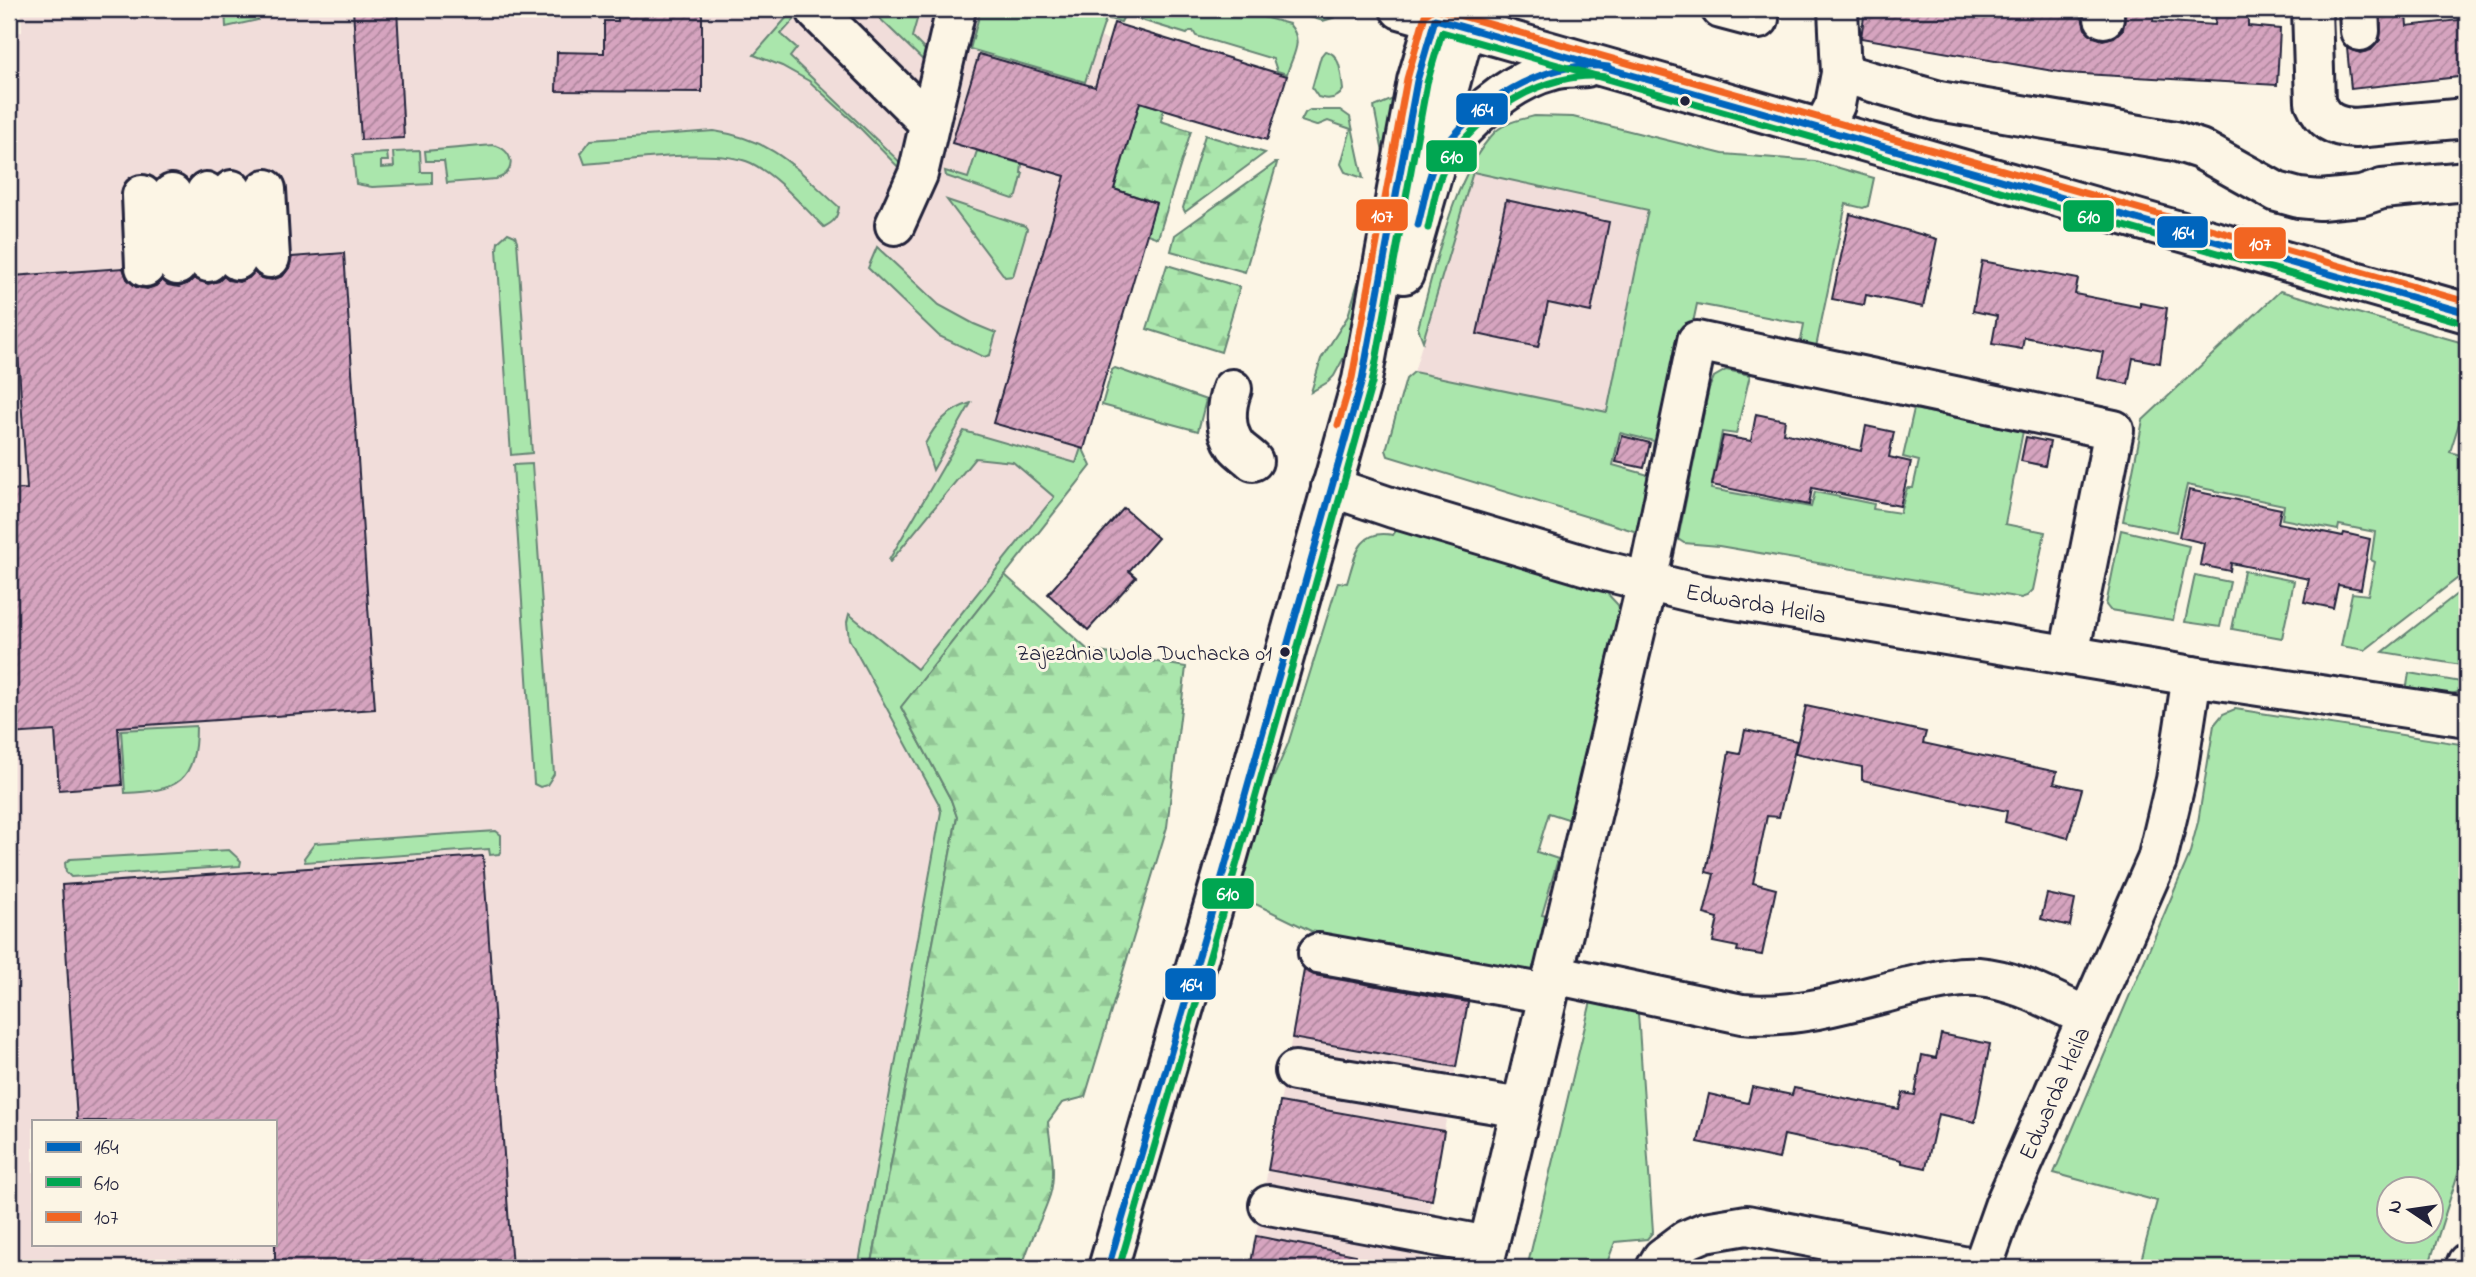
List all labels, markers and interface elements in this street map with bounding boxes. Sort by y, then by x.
line badge: 164 [1455,92,1509,126]
unlabelled marker [1678,94,1692,108]
text: 164 [1471,98,1493,125]
line badge: 610 [1425,139,1478,173]
text: 610 [1441,145,1464,172]
line badge: 107 [1355,198,1409,232]
line badge: 610 [2062,199,2115,233]
text: 107 [1371,204,1393,231]
text: 610 [2078,205,2101,232]
line badge: 164 [2156,215,2209,249]
text: 164 [2172,221,2194,248]
line badge: 107 [2233,226,2287,260]
text: 107 [2249,232,2271,259]
street label: Edwarda Heila [1682,576,1829,635]
place label: Zajezdnia Wola Duchacka 01 [1017,639,1272,671]
marker: Zajezdnia Wola Duchacka 01 [1278,645,1292,659]
line badge: 610 [1201,877,1255,910]
text: 610 [1217,882,1240,909]
line badge: 164 [1164,967,1217,1001]
text: 164 [1180,973,1202,1000]
street label: Edwarda Heila [2011,1022,2101,1166]
legend [32,1120,276,1246]
text: 164 [94,1134,119,1164]
text: 610 [94,1170,119,1200]
north arrow [2374,1176,2444,1246]
text: N [2381,1197,2411,1216]
text: 107 [94,1204,119,1234]

